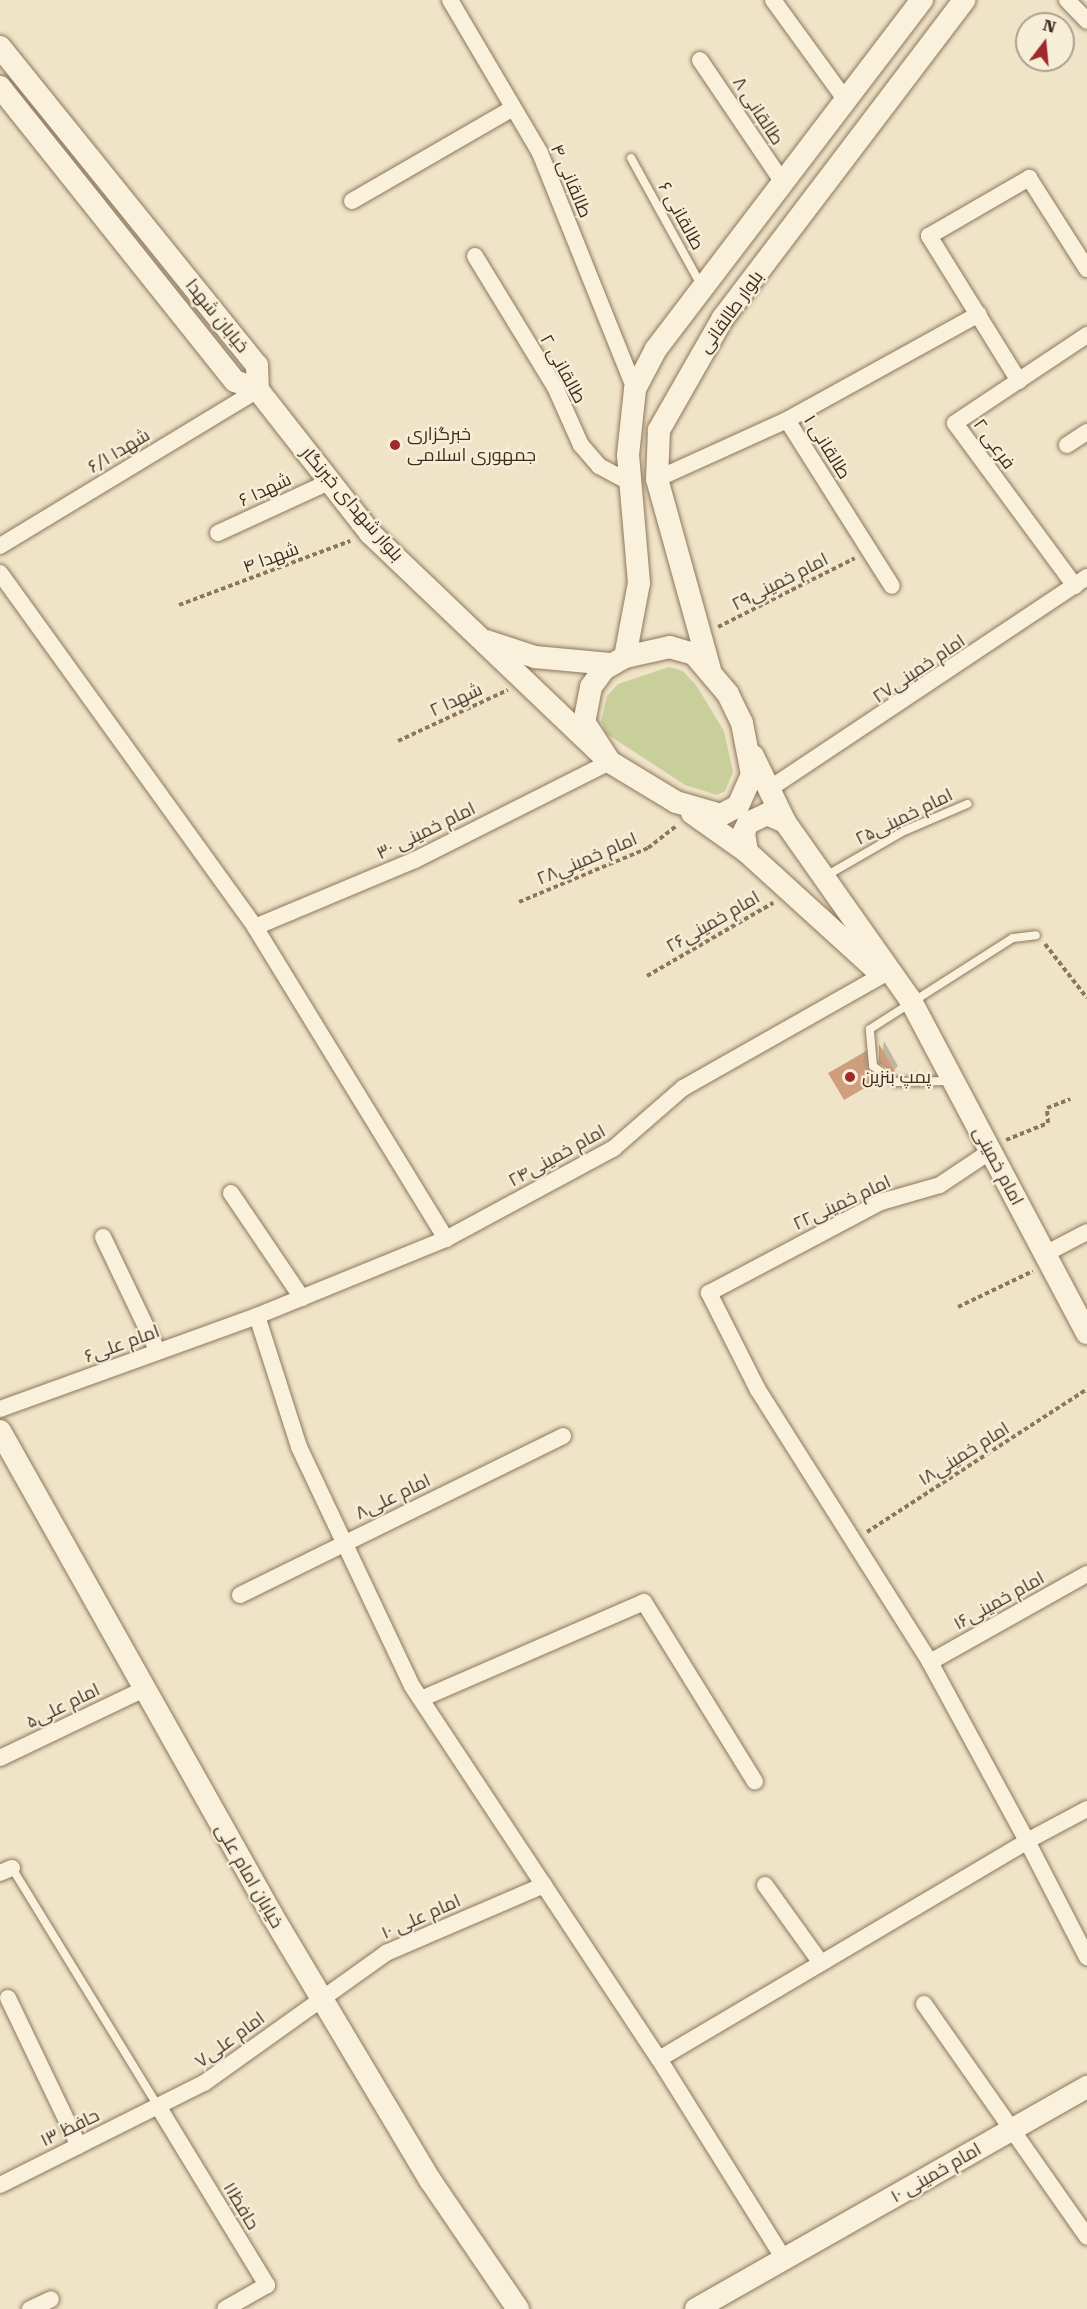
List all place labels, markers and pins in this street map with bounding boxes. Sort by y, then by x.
place label: خبرگزاری جمهوری اسلامی [407,424,536,466]
marker: خبرگزاری جمهوری اسلامی [388,438,402,452]
place label: پمپ بنزین [862,1066,931,1088]
marker: پمپ بنزین [843,1070,857,1084]

